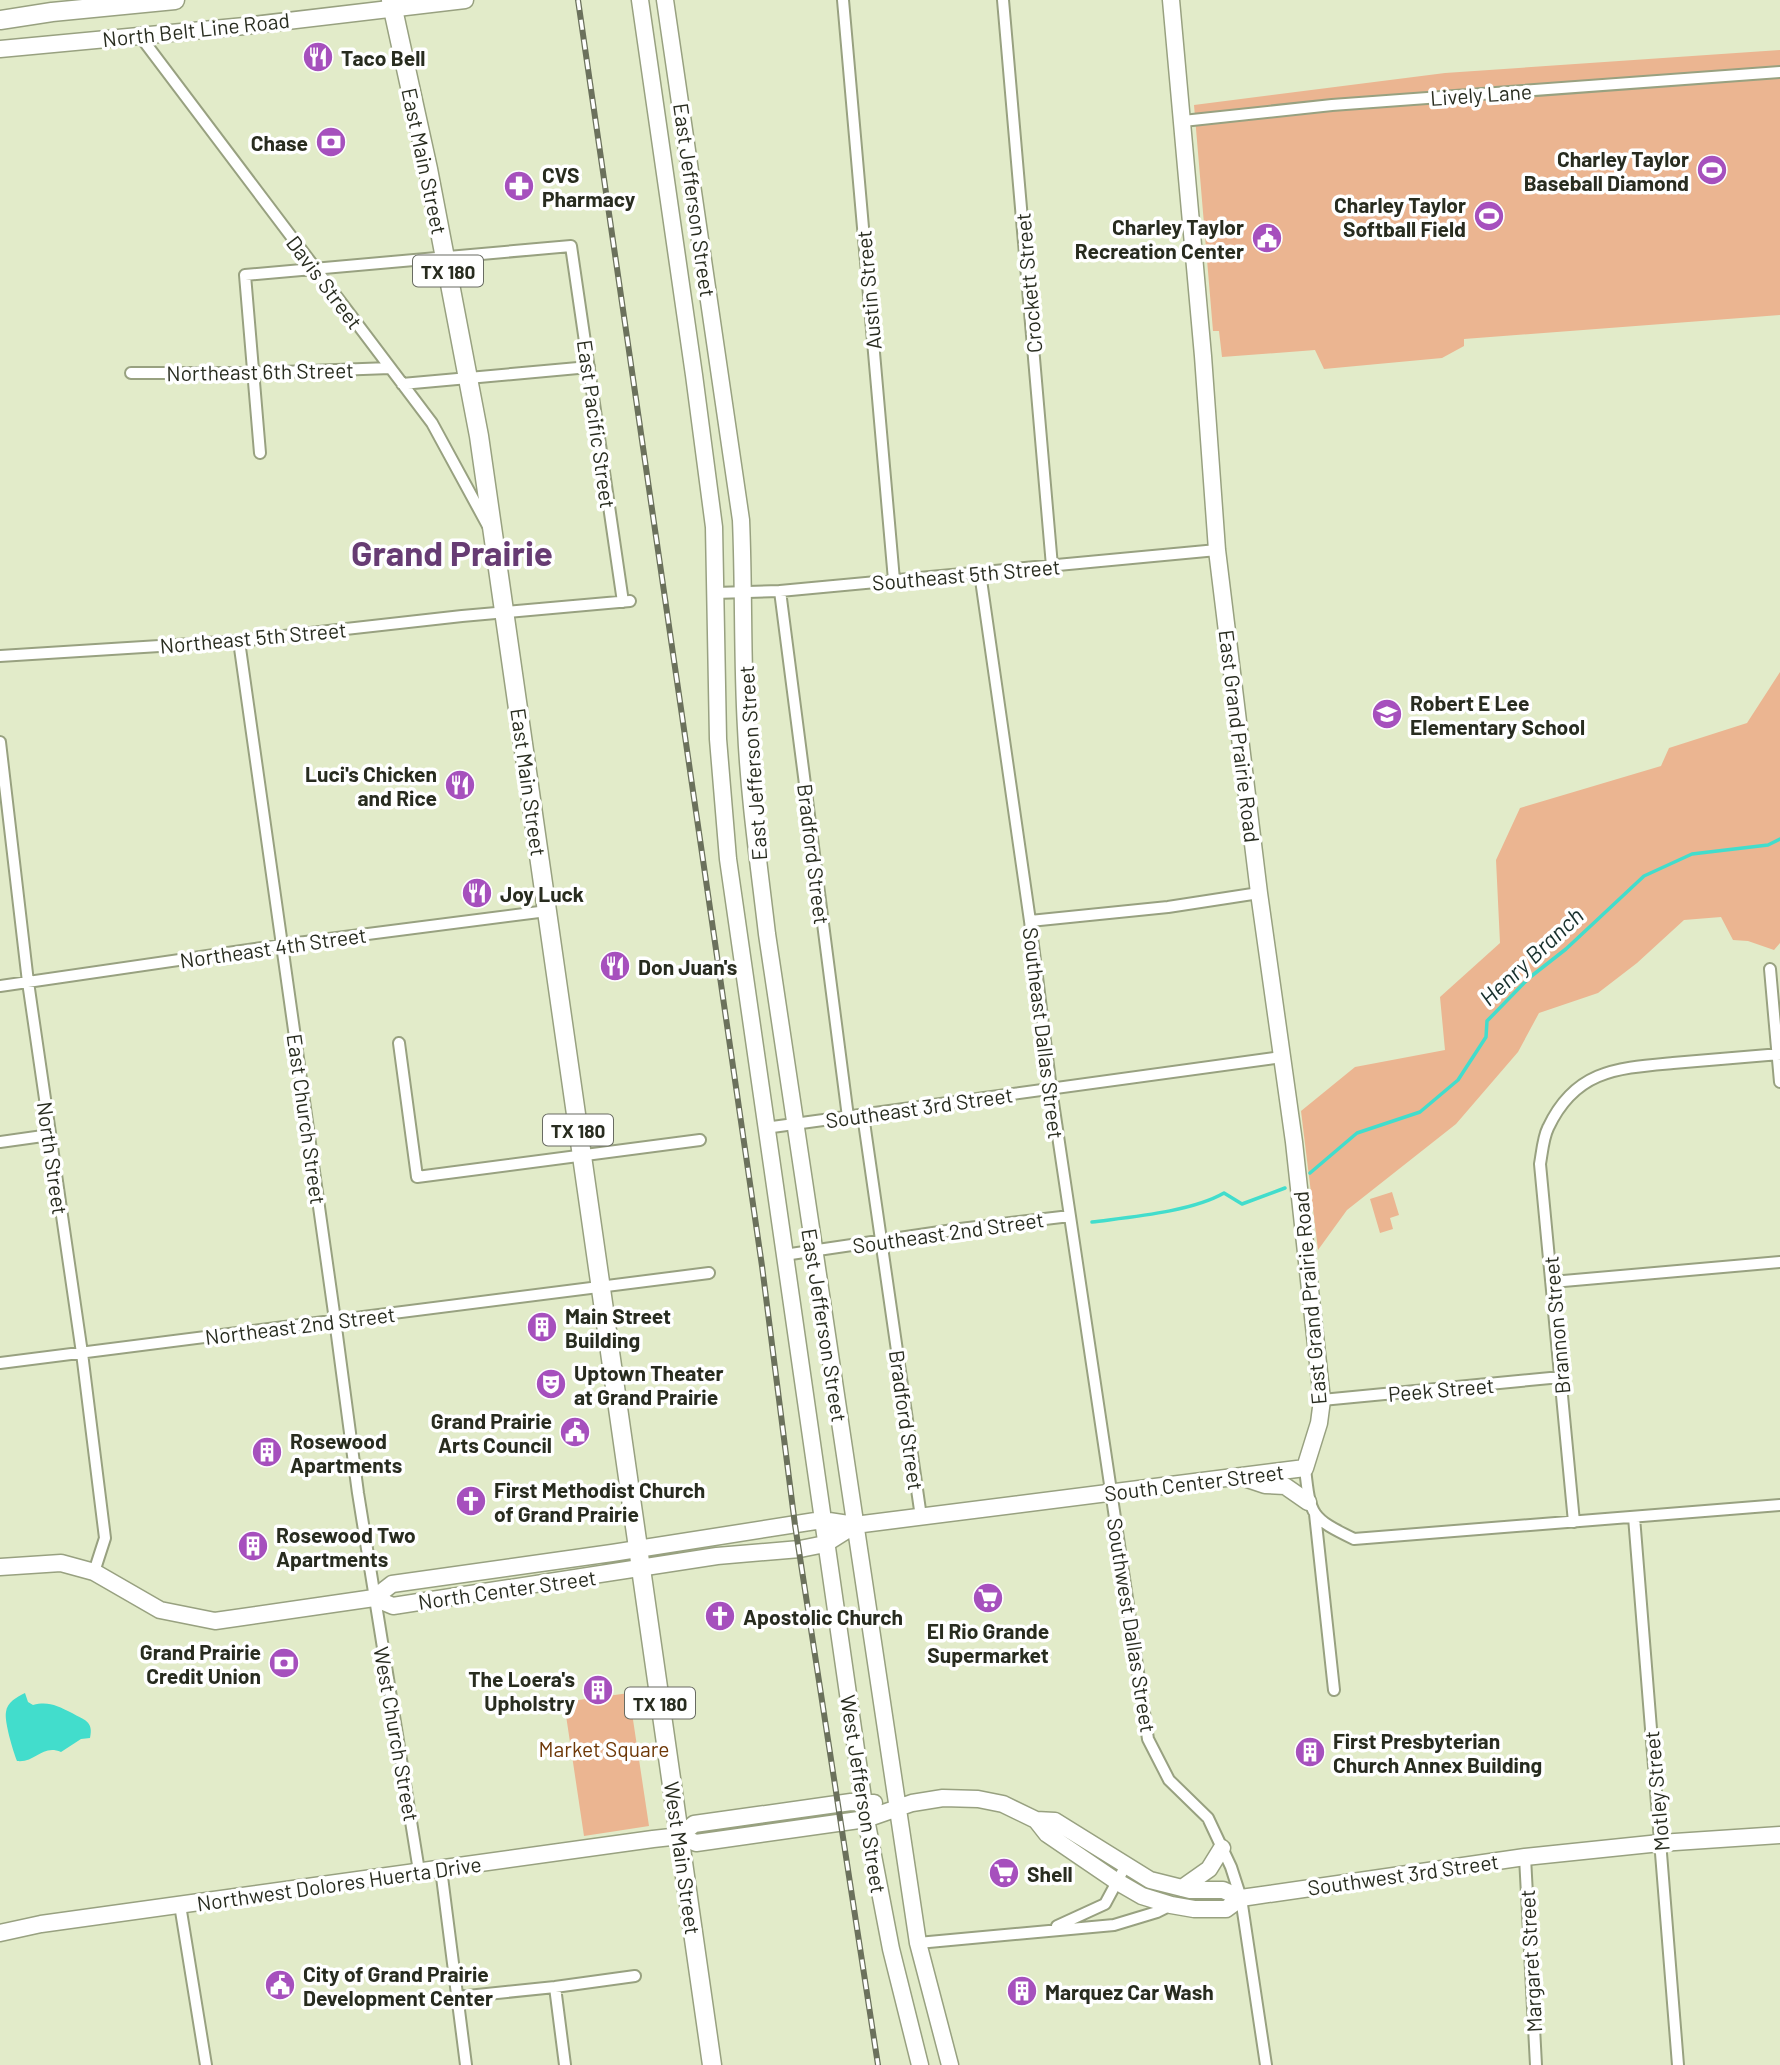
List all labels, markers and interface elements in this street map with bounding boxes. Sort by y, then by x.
street label: North Belt Line Road [101,7,291,51]
restaurant icon: Taco Bell [301,40,335,74]
place label: Taco Bell [341,45,425,70]
street label: Lively Lane [1429,78,1533,110]
street label: East Main Street [397,85,453,237]
street label: East Jefferson Street [669,101,721,299]
bank icon: Chase [314,125,348,159]
place label: Chase [251,130,308,155]
place label: Charley Taylor Baseball Diamond [1524,146,1689,195]
sports icon: Charley Taylor Baseball Diamond [1695,153,1729,187]
place label: CVS Pharmacy [542,162,636,211]
pharmacy icon: CVS Pharmacy [502,169,536,203]
place label: Charley Taylor Softball Field [1334,192,1466,241]
sports icon: Charley Taylor Softball Field [1472,199,1506,233]
street label: Crockett Street [1009,212,1047,354]
place label: Charley Taylor Recreation Center [1075,214,1244,263]
public building icon: Charley Taylor Recreation Center [1250,221,1284,255]
street label: Austin Street [850,229,886,351]
street label: Davis Street [282,230,368,334]
road number: TX 180 [413,256,483,286]
street label: East Pacific Street [573,338,621,510]
street label: Northeast 6th Street [166,357,354,385]
district label: Grand Prairie [351,531,553,573]
street label: Southeast 5th Street [871,553,1061,595]
street label: Northeast 5th Street [159,616,347,658]
street label: East Grand Prairie Road [1215,628,1265,844]
street label: East Jefferson Street [733,665,771,861]
place label: Robert E Lee Elementary School [1410,690,1585,739]
school or university icon: Robert E Lee Elementary School [1370,697,1404,731]
street label: East Main Street [506,706,552,858]
place label: Luci's Chicken and Rice [305,761,437,810]
restaurant icon: Luci's Chicken and Rice [443,768,477,802]
street label: Bradford Street [793,782,835,926]
restaurant icon: Joy Luck [460,876,494,910]
place label: Joy Luck [500,881,584,906]
water label: Henry Branch [1473,901,1589,1011]
street label: Northeast 4th Street [178,922,368,972]
street label: Southeast Dallas Street [1019,926,1069,1140]
restaurant icon: Don Juan's [598,949,632,983]
place label: Don Juan's [638,954,737,979]
street label: East Church Street [283,1032,331,1206]
street label: Southeast 3rd Street [824,1081,1014,1133]
street label: North Street [33,1100,73,1216]
road number: TX 180 [543,1114,613,1146]
street label: East Grand Prairie Road [1287,1190,1331,1406]
street label: Southeast 2nd Street [851,1206,1045,1258]
street label: East Jefferson Street [797,1226,853,1424]
street label: Brannon Street [1538,1255,1574,1395]
street label: Northeast 2nd Street [203,1301,397,1349]
place label: Main Street Building [565,1303,671,1352]
building icon: Main Street Building [525,1310,559,1344]
street label: Bradford Street [885,1348,929,1492]
place label: Uptown Theater at Grand Prairie [574,1360,723,1409]
theatre icon: Uptown Theater at Grand Prairie [534,1367,568,1401]
street label: Peek Street [1387,1372,1495,1406]
place label: Grand Prairie Arts Council [431,1408,552,1457]
public building icon: Grand Prairie Arts Council [558,1415,592,1449]
place label: Rosewood Apartments [290,1428,402,1477]
building icon: Rosewood Apartments [250,1435,284,1469]
street label: South Center Street [1103,1459,1285,1505]
place label: First Methodist Church of Grand Prairie [494,1477,705,1526]
church icon: First Methodist Church of Grand Prairie [454,1484,488,1518]
street label: Southwest Dallas Street [1103,1516,1161,1734]
place label: Rosewood Two Apartments [276,1522,416,1571]
building icon: Rosewood Two Apartments [236,1529,270,1563]
street label: North Center Street [416,1564,598,1614]
supermarket icon: El Rio Grande Supermarket [971,1581,1005,1615]
church icon: Apostolic Church [703,1599,737,1633]
place label: Apostolic Church [743,1604,903,1629]
place label: El Rio Grande Supermarket [927,1618,1049,1667]
place label: Grand Prairie Credit Union [140,1639,261,1688]
street label: West Church Street [369,1645,425,1823]
bank icon: Grand Prairie Credit Union [267,1646,301,1680]
place label: The Loera's Upholstry [468,1666,575,1715]
building icon: The Loera's Upholstry [581,1673,615,1707]
road number: TX 180 [625,1688,695,1718]
street label: West Jefferson Street [836,1693,892,1895]
place label: First Presbyterian Church Annex Building [1333,1728,1542,1777]
street label: Motley Street [1638,1730,1674,1852]
building icon: First Presbyterian Church Annex Building [1293,1735,1327,1769]
park label: Market Square [539,1736,669,1761]
street label: West Main Street [660,1780,706,1936]
street label: Southwest 3rd Street [1306,1848,1500,1900]
street label: Northwest Dolores Huerta Drive [195,1851,483,1915]
supermarket icon: Shell [987,1856,1021,1890]
place label: Shell [1027,1861,1073,1886]
street label: Margaret Street [1514,1889,1546,2033]
place label: City of Grand Prairie Development Center [303,1961,493,2010]
public building icon: City of Grand Prairie Development Center [263,1968,297,2002]
building icon: Marquez Car Wash [1005,1974,1039,2008]
place label: Marquez Car Wash [1045,1979,1214,2004]

